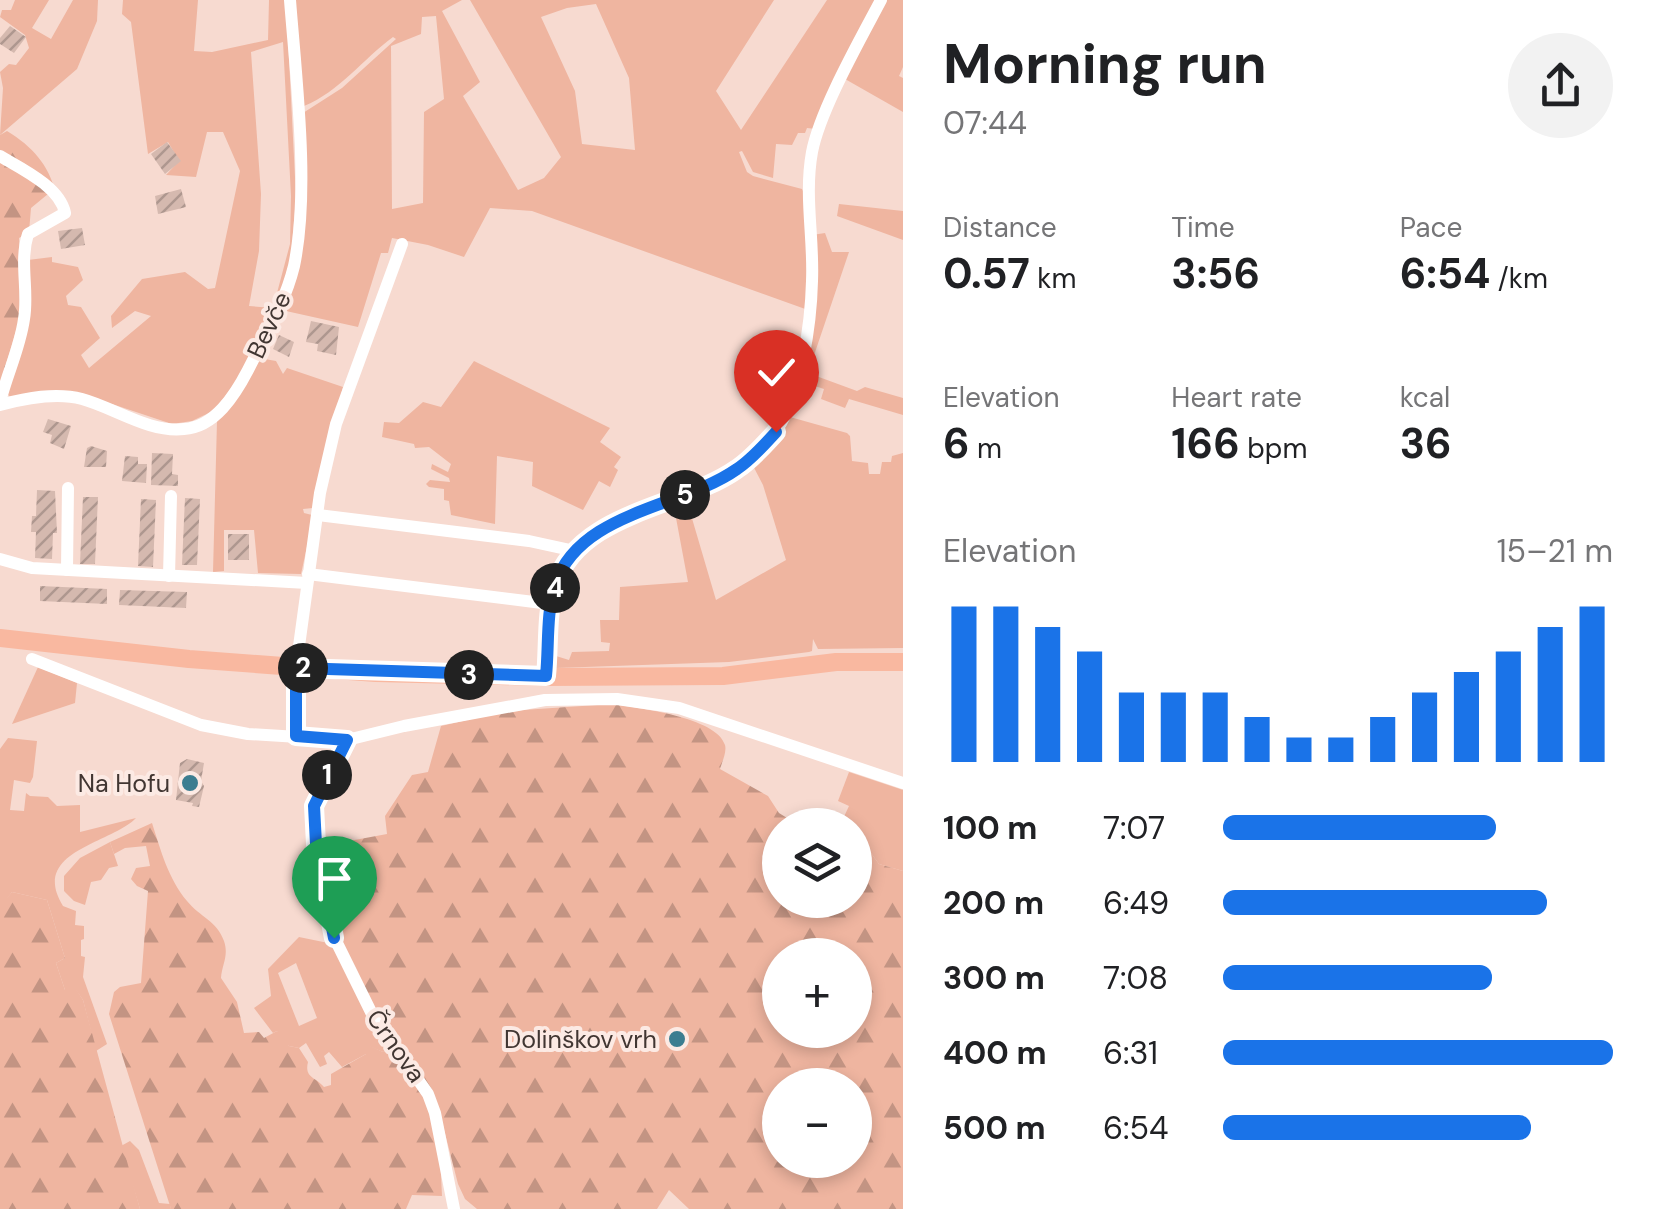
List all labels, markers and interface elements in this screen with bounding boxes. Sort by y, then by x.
text: Morning run [943,28,1267,100]
button: share [1508,33,1613,138]
text: 07:44 [943,102,1027,144]
text: Distance [943,209,1057,246]
text: Time [1171,209,1235,246]
text: Pace [1400,209,1462,246]
text: 0.57 [943,246,1030,301]
text: 3:56 [1171,246,1260,301]
text: 6:54 [1400,246,1490,301]
text: km [1030,260,1076,297]
text: /km [1490,260,1548,297]
street label: Bevče [239,286,299,364]
pin [734,330,819,433]
icon: check [749,345,804,400]
text: Elevation [943,379,1060,416]
text: Heart rate [1171,379,1302,416]
text: kcal [1400,379,1450,416]
text: 6 [943,416,970,471]
text: 166 [1171,416,1240,471]
text: 36 [1400,416,1452,471]
text: m [970,430,1002,467]
text: bpm [1240,430,1307,467]
pin: 5 [660,470,710,520]
text: 5 [676,476,694,513]
text: Elevation [943,530,1076,572]
text: 15–21 m [1497,530,1613,572]
pin: 4 [530,563,580,613]
text: 4 [546,569,564,606]
pin: 2 [278,643,328,693]
text: 2 [295,649,311,686]
pin: 3 [444,650,494,700]
text: 3 [461,656,477,693]
pin: 1 [302,750,352,800]
text: 1 [322,756,332,793]
place label: Na Hofu [78,767,170,800]
marker: Na Hofu [179,772,201,794]
text: 100 m [943,807,1037,849]
text: 7:07 [1103,807,1165,849]
map controls [762,808,872,1178]
button: layers [762,808,872,918]
pin [292,836,377,939]
icon: arrive [307,851,362,906]
text: 200 m [943,882,1044,924]
text: 6:49 [1103,882,1169,924]
button: + [762,938,872,1048]
text: 300 m [943,957,1045,999]
text: 7:08 [1103,957,1168,999]
street label: Črnova [359,1003,433,1089]
place label: Dolinškov vrh [504,1023,657,1056]
marker: Dolinškov vrh [666,1028,688,1050]
text: 400 m [943,1032,1047,1074]
text: 6:31 [1103,1032,1158,1074]
button: − [762,1068,872,1178]
text: 500 m [943,1107,1046,1149]
text: 6:54 [1103,1107,1169,1149]

